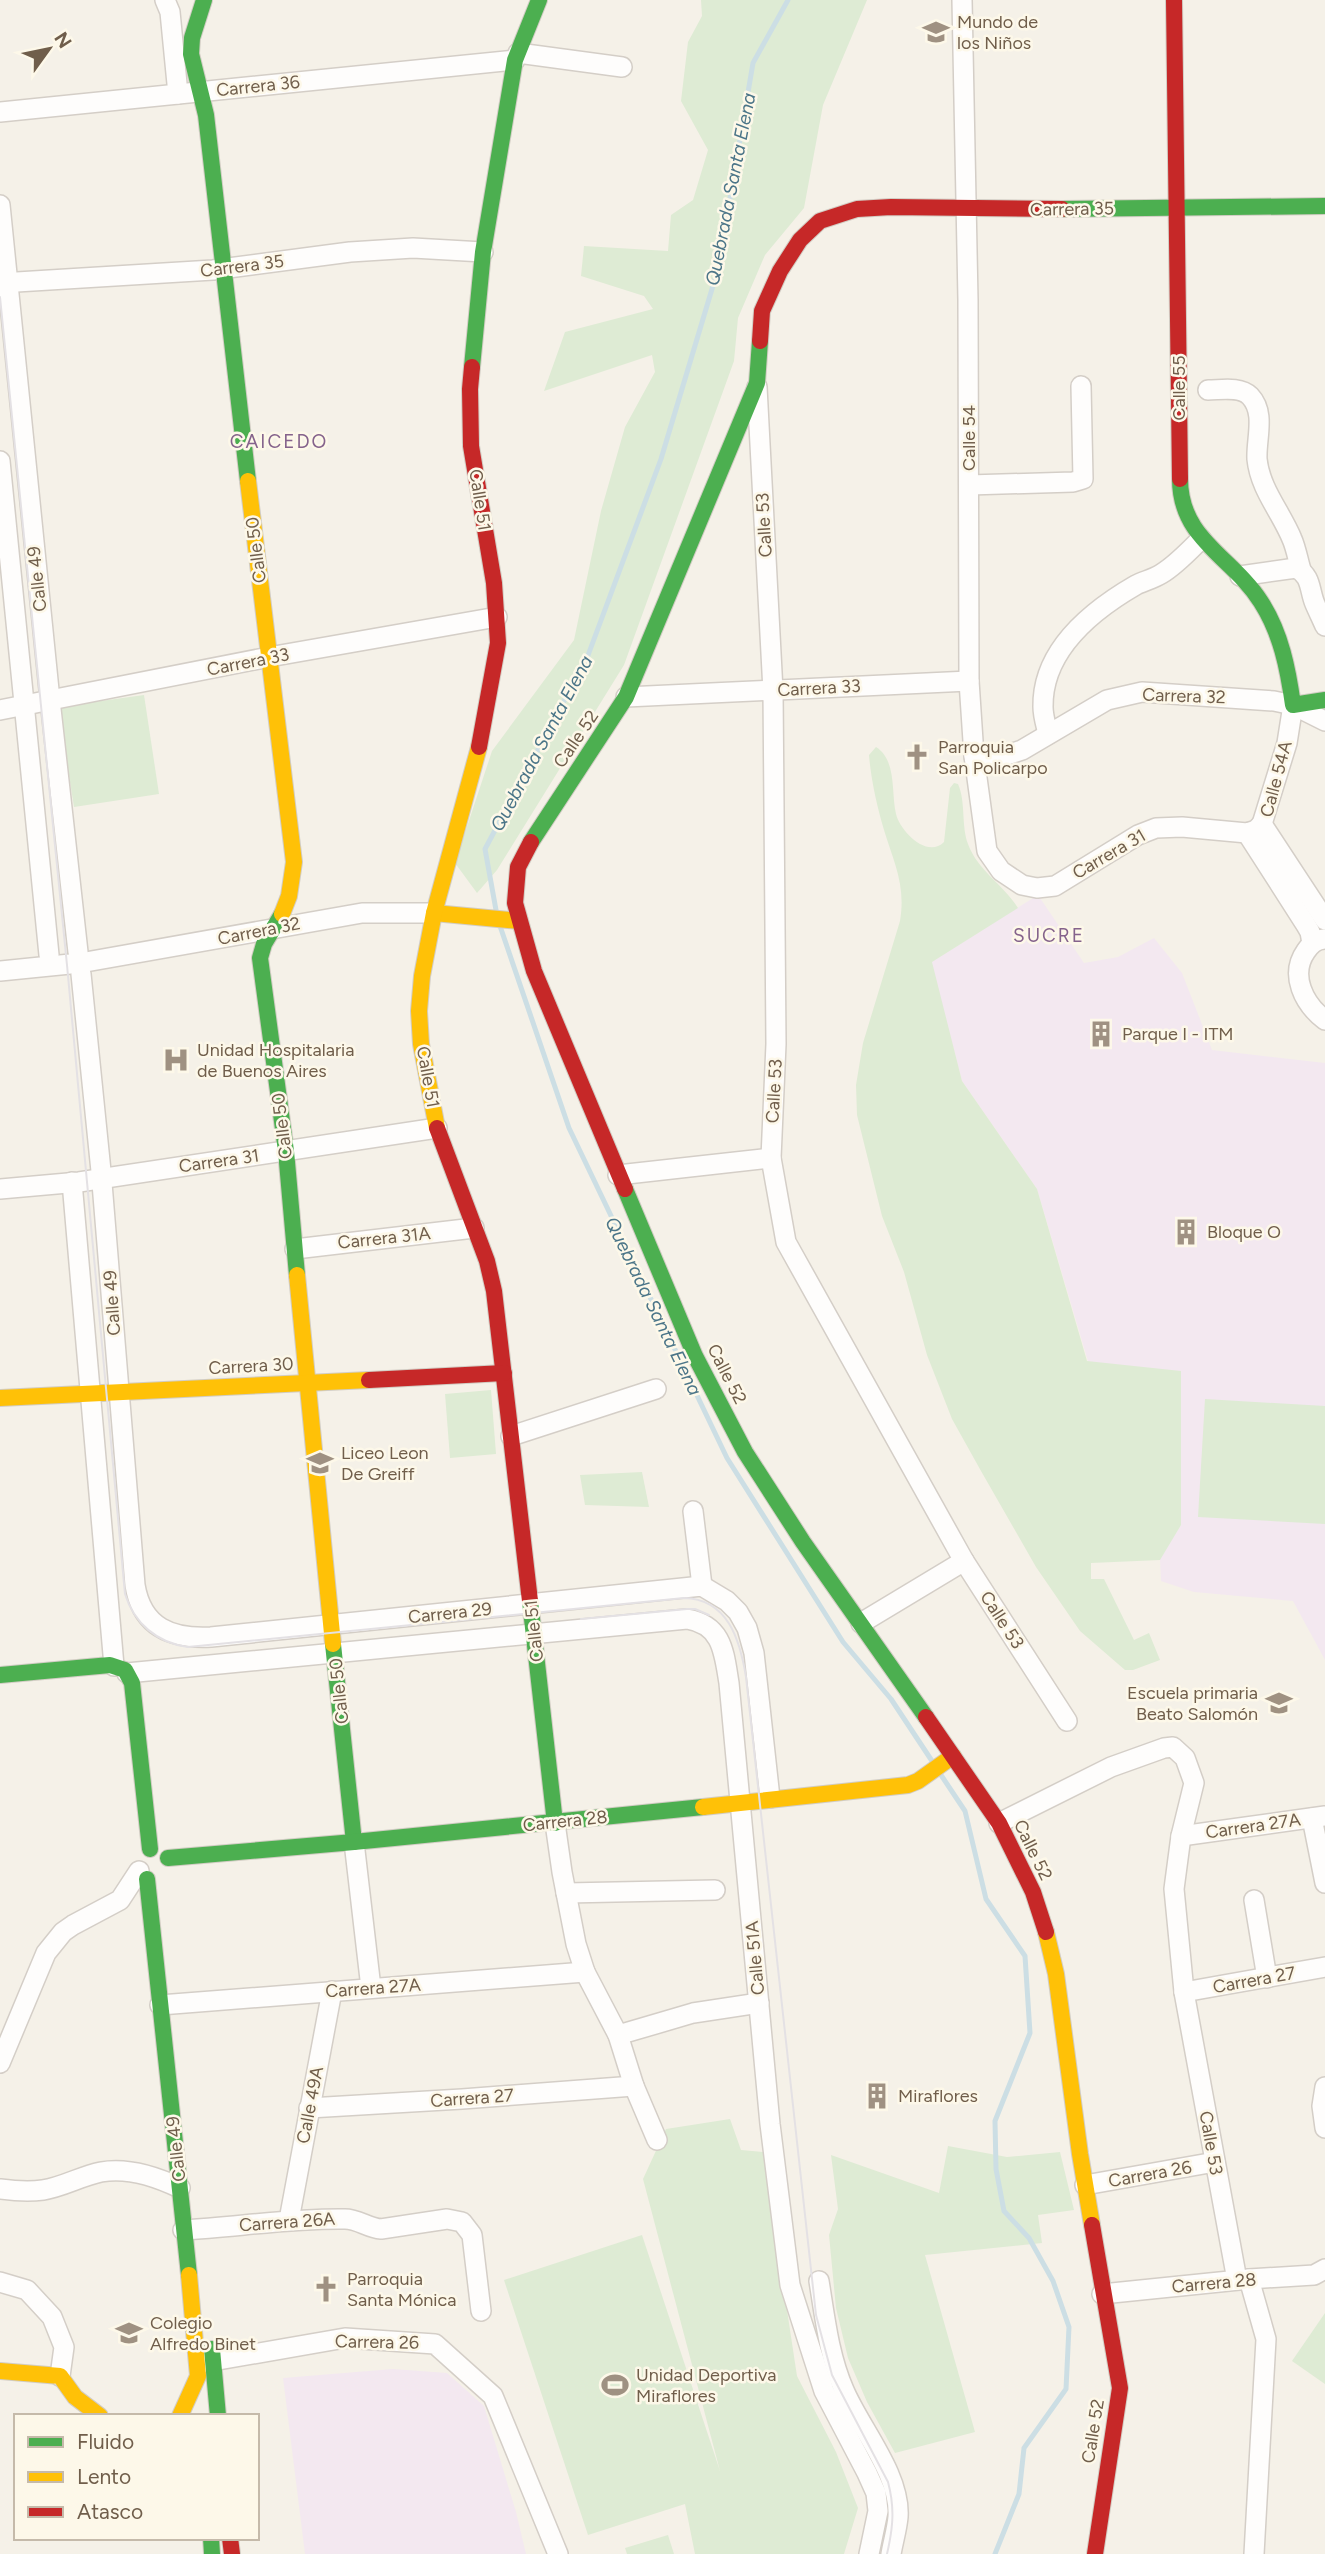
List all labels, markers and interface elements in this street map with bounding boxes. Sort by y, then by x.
place label: Mundo de los Niños [957,11,1038,54]
north arrow [14,14,84,84]
school or university icon: Mundo de los Niños [921,17,951,47]
text: N [49,28,76,52]
street label: Carrera 36 [215,71,301,101]
water label: Quebrada Santa Elena [701,91,760,287]
street label: Carrera 35 [1030,197,1114,221]
street label: Carrera 35 [199,250,285,282]
street label: Calle 55 [1168,355,1190,421]
street label: Calle 54 [958,405,980,471]
district label: CAICEDO [230,430,328,453]
street label: Calle 51 [464,468,496,532]
street label: Calle 53 [751,492,777,558]
street label: Calle 50 [241,516,271,584]
street label: Calle 49 [23,545,51,613]
street label: Carrera 33 [205,643,291,681]
water label: Quebrada Santa Elena [485,651,598,835]
street label: Carrera 33 [777,675,861,701]
street label: Carrera 32 [1142,684,1226,708]
street label: Calle 52 [549,706,603,772]
place label: Parroquia San Policarpo [938,736,1048,779]
street label: Calle 54A [1255,738,1297,820]
church icon: Parroquia San Policarpo [902,742,932,772]
street label: Carrera 31 [1068,824,1150,884]
street label: Carrera 32 [216,912,302,950]
district label: SUCRE [1013,924,1085,947]
building icon: Parque I - ITM [1086,1019,1116,1049]
place label: Parque I - ITM [1122,1023,1234,1045]
place label: Unidad Hospitalaria de Buenos Aires [197,1039,354,1082]
street label: Calle 51 [412,1044,444,1110]
hospital icon: Unidad Hospitalaria de Buenos Aires [161,1045,191,1075]
street label: Calle 53 [761,1058,787,1124]
street label: Calle 50 [267,1092,297,1160]
street label: Carrera 31 [177,1144,261,1178]
water label: Quebrada Santa Elena [600,1213,707,1399]
building icon: Bloque O [1171,1217,1201,1247]
place label: Bloque O [1207,1221,1281,1243]
street label: Carrera 31A [336,1222,432,1254]
street label: Calle 49 [99,1269,125,1337]
street label: Calle 52 [702,1340,752,1408]
street label: Carrera 30 [208,1353,294,1379]
place label: Liceo Leon De Greiff [341,1442,429,1485]
school or university icon: Liceo Leon De Greiff [305,1448,335,1478]
street label: Calle 53 [975,1587,1029,1653]
street label: Carrera 29 [407,1598,493,1628]
street label: Calle 51 [520,1599,548,1663]
street label: Calle 50 [325,1657,353,1725]
place label: Escuela primaria Beato Salomón [1127,1682,1258,1725]
school or university icon: Escuela primaria Beato Salomón [1264,1688,1294,1718]
street label: Carrera 28 [522,1806,608,1836]
street label: Carrera 27A [1204,1808,1302,1844]
street label: Calle 52 [1009,1816,1057,1884]
street label: Calle 51A [741,1920,769,1996]
street label: Carrera 27 [1211,1962,1297,1998]
street label: Carrera 27A [324,1974,422,2002]
street label: Calle 49A [292,2065,328,2145]
building icon: Miraflores [862,2081,892,2111]
street label: Carrera 27 [430,2084,515,2112]
place label: Miraflores [898,2085,978,2107]
street label: Calle 53 [1195,2109,1227,2177]
street label: Calle 49 [162,2115,190,2183]
street label: Carrera 26 [1107,2156,1193,2192]
street label: Carrera 26A [238,2208,336,2236]
place label: Parroquia Santa Mónica [347,2268,456,2311]
street label: Carrera 28 [1171,2268,1257,2298]
church icon: Parroquia Santa Mónica [311,2274,341,2304]
place label: Colegio Alfredo Binet [150,2312,256,2355]
school or university icon: Colegio Alfredo Binet [114,2318,144,2348]
street label: Carrera 26 [335,2330,419,2354]
place label: Unidad Deportiva Miraflores [636,2364,776,2407]
sports icon: Unidad Deportiva Miraflores [600,2370,630,2400]
street label: Calle 52 [1077,2397,1109,2465]
legend [14,2414,259,2540]
text: Fluido [77,2429,134,2454]
text: Lento [77,2464,131,2489]
text: Atasco [77,2499,143,2524]

